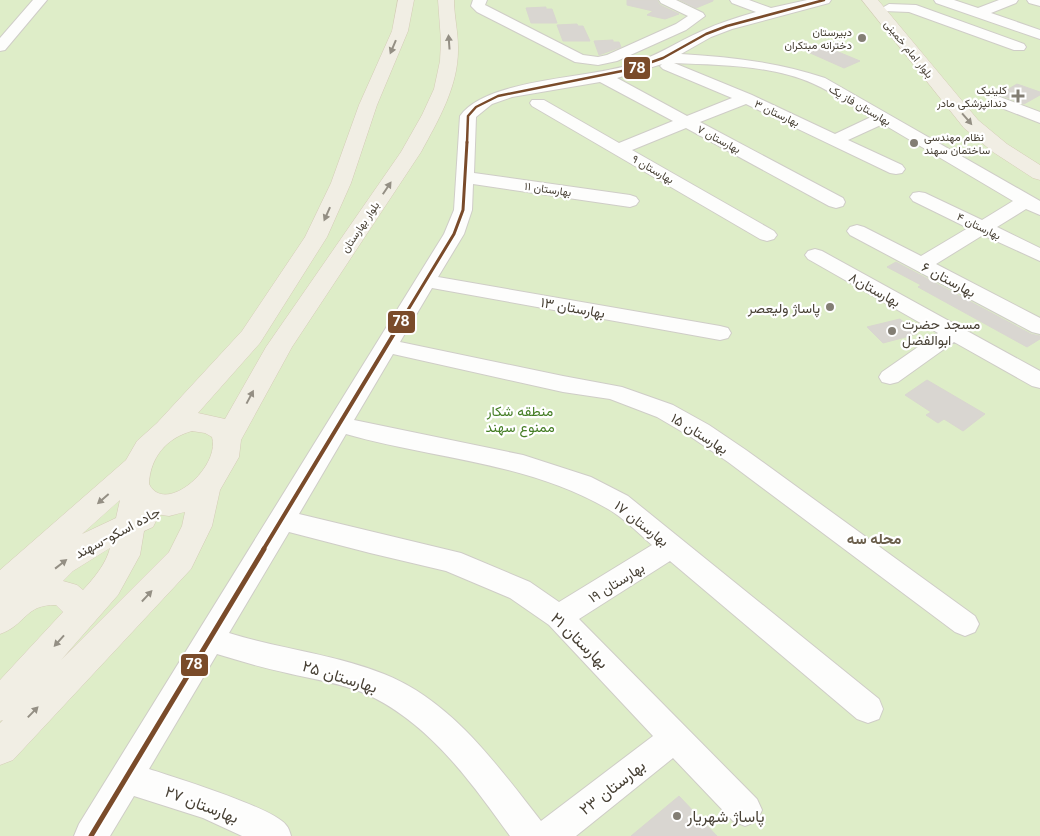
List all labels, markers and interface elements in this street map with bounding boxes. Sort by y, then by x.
street label: بلوار امام خمینی [881,17,937,81]
place label: دبیرستان دخترانه مبتکران [784,25,852,52]
marker: دبیرستان دخترانه مبتکران [856,32,868,44]
one-way arrow [445,33,453,49]
one-way arrow [388,40,396,54]
line badge: 78 [623,56,651,80]
text: 78 [628,59,646,76]
street label: بهارستان فاز یک [826,82,894,128]
place label: کلینیک دندانپزشکی مادر [936,83,1007,111]
marker: کلینیک دندانپزشکی مادر [1011,89,1025,103]
street label: بهارستان ۳ [752,96,802,130]
one-way arrow [961,113,973,125]
street label: بهارستان ۷ [695,122,743,156]
place label: نظام مهندسی ساختمان سهند [924,130,991,157]
marker: نظام مهندسی ساختمان سهند [908,137,920,149]
street label: بهارستان ۹ [630,151,676,187]
street label: بهارستان ۱۱ [524,179,572,199]
one-way arrow [382,181,391,195]
street label: بلوار بهارستان [338,199,382,255]
one-way arrow [322,207,330,221]
street label: بهارستان ۴ [955,209,1003,243]
street label: بهارستان ۶ [919,258,979,301]
street label: بهارستان۸ [846,268,904,311]
street label: بهارستان ۱۳ [539,293,607,322]
place label: پاساژ ولیعصر [747,299,820,318]
marker: پاساژ ولیعصر [824,301,836,313]
line badge: 78 [387,310,416,334]
text: 78 [392,312,410,329]
place label: مسجد حضرت ابوالفضل [902,315,980,349]
marker: مسجد حضرت ابوالفضل [886,325,898,337]
one-way arrow [246,390,254,405]
park label: منطقه شکار ممنوع سهند [485,402,555,438]
street label: بهارستان ۱۵ [668,409,732,458]
one-way arrow [97,494,110,505]
street label: بهارستان ۱۷ [611,497,673,550]
street label: جاده اسکو-سهند [71,502,163,563]
district label: محله سه [847,529,901,548]
one-way arrow [55,558,68,569]
street label: بهارستان ۱۹ [585,558,648,607]
one-way arrow [141,590,153,602]
street label: بهارستان ۲۱ [546,608,613,673]
one-way arrow [53,634,65,646]
line badge: 78 [180,653,209,677]
text: 78 [185,655,203,672]
street label: بهارستان ۲۵ [300,655,380,698]
one-way arrow [27,706,39,718]
street label: بهارستان ۲۳ [575,755,650,820]
street label: بهارستان ۲۷ [162,781,242,828]
place label: پاساژ شهریار [686,806,764,828]
marker: پاساژ شهریار [671,810,683,822]

